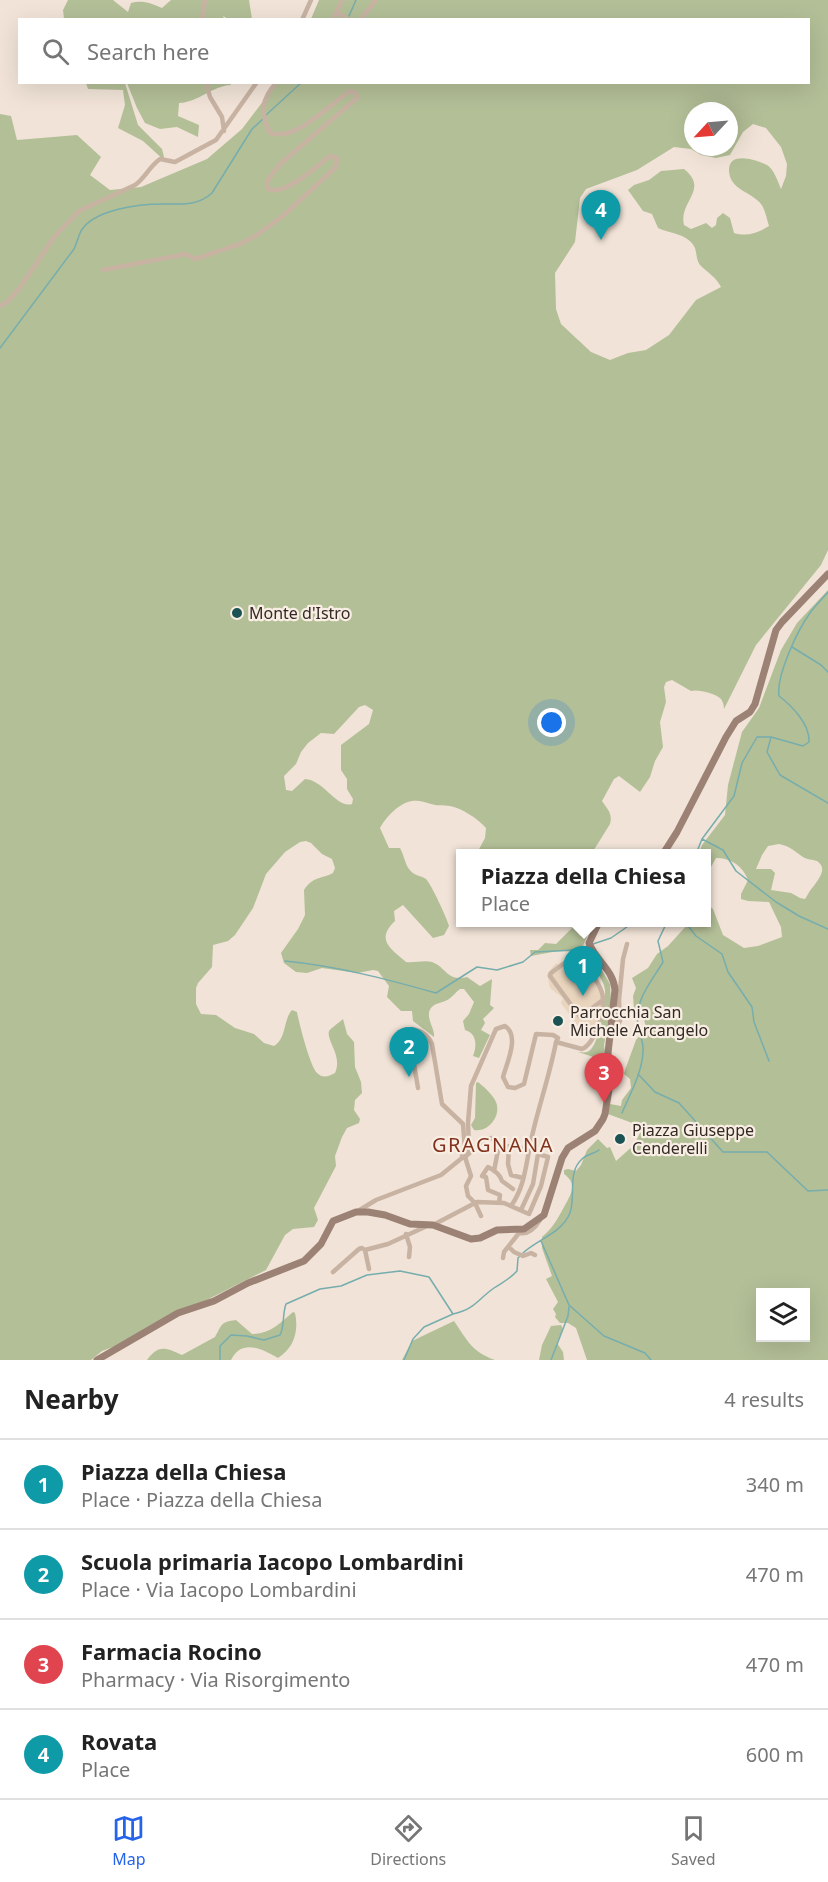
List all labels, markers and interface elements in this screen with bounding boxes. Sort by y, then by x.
search box [18,18,810,84]
icon: search [39,35,72,68]
text: Search here [87,36,209,66]
north arrow [684,102,738,156]
pin: 4 [582,190,620,240]
place label: Monte d'Istro [249,602,350,624]
marker: Monte d'Istro [230,606,244,620]
your location [537,708,566,737]
popup [456,849,711,927]
text: Piazza della Chiesa [481,860,686,890]
text: Place [481,890,530,917]
pin: 1 [564,946,602,996]
place label: Parrocchia San Michele Arcangelo [570,1001,708,1041]
marker: Parrocchia San Michele Arcangelo [551,1014,565,1028]
pin: 2 [390,1028,428,1077]
pin: 3 [584,1054,624,1103]
place label: Piazza Giuseppe Cenderelli [632,1119,754,1159]
district label: GRAGNANA [432,1131,554,1158]
marker: Piazza Giuseppe Cenderelli [613,1132,627,1146]
map controls [756,1288,810,1342]
button: layers [756,1288,810,1342]
text: Nearby [24,1381,119,1417]
text: 4 results [724,1386,804,1413]
text: Piazza della Chiesa [81,1456,286,1486]
text: 1 [38,1471,49,1498]
text: 340 m [746,1471,804,1498]
text: Place · Piazza della Chiesa [81,1486,322,1513]
text: Scuola primaria Iacopo Lombardini [81,1546,464,1576]
text: 2 [38,1561,49,1588]
text: 470 m [746,1561,804,1588]
text: Place · Via Iacopo Lombardini [81,1576,357,1603]
text: Farmacia Rocino [81,1636,262,1666]
text: 3 [38,1651,49,1678]
text: 470 m [746,1651,804,1678]
text: Pharmacy · Via Risorgimento [81,1666,350,1693]
text: Rovata [81,1726,157,1756]
text: 4 [38,1741,49,1768]
text: 600 m [746,1741,804,1768]
text: Place [81,1756,130,1783]
tab: Map [112,1812,146,1870]
tab: Directions [370,1812,446,1870]
tab: Saved [671,1812,716,1870]

